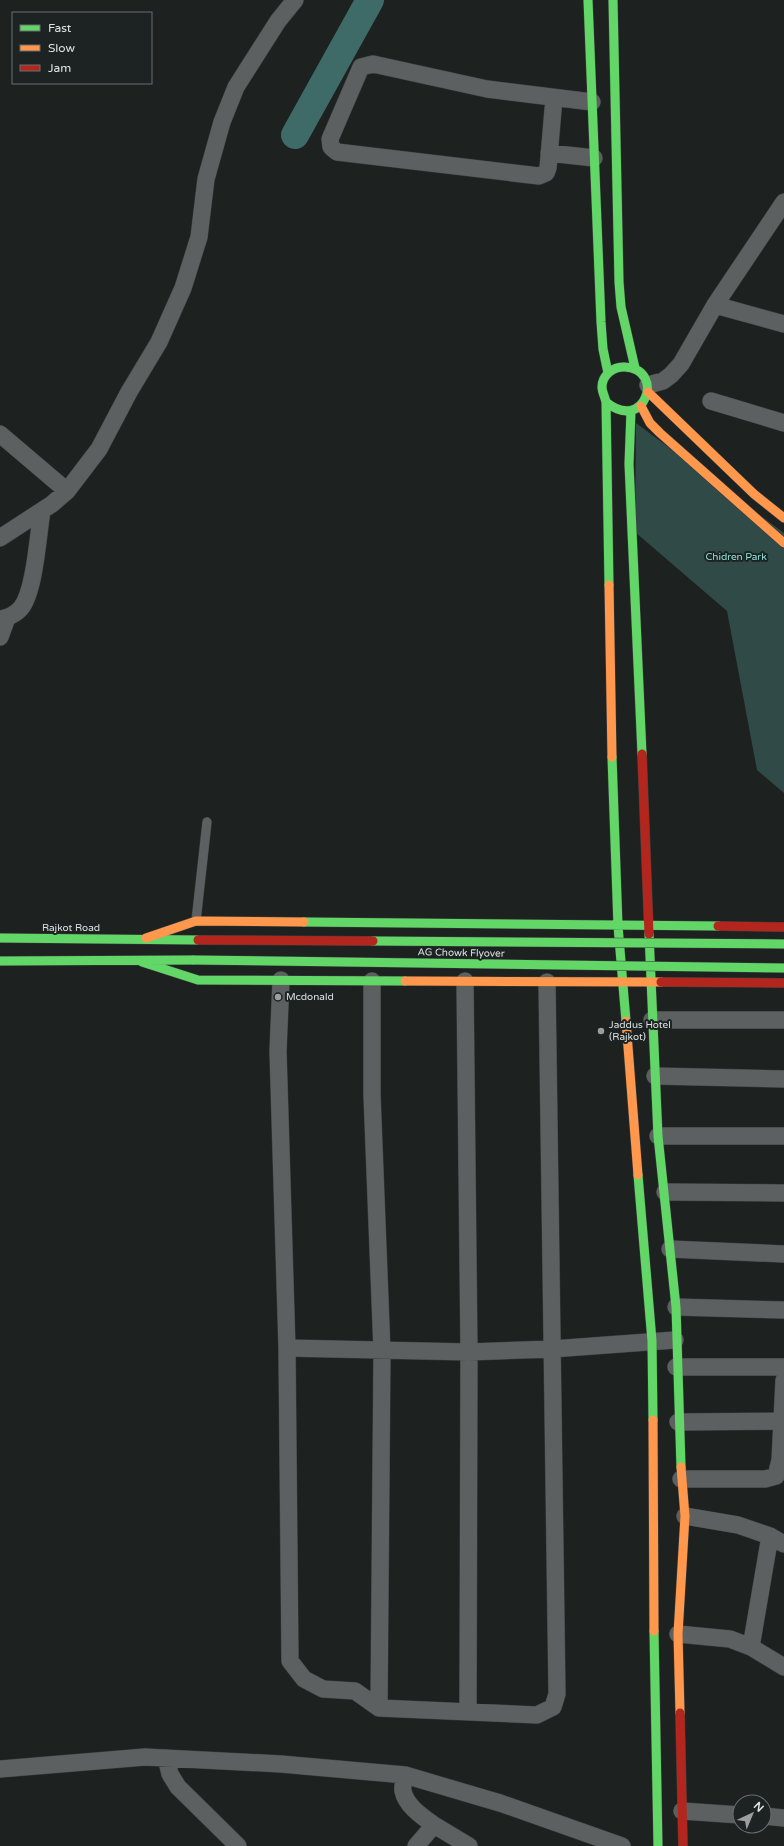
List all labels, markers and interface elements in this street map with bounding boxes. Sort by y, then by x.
legend [12,12,152,84]
text: Fast [48,21,72,35]
text: Slow [48,41,75,55]
text: Jam [48,61,71,75]
park label: Chidren Park [705,551,767,563]
street label: Rajkot Road [42,922,100,934]
street label: AG Chowk Flyover [417,946,505,960]
place label: Mcdonald [286,991,334,1003]
marker: Mcdonald [273,992,283,1002]
place label: Jaddus Hotel (Rajkot) [609,1019,671,1043]
marker: Jaddus Hotel (Rajkot) [596,1026,606,1036]
north arrow [732,1794,772,1834]
text: N [751,1799,766,1815]

